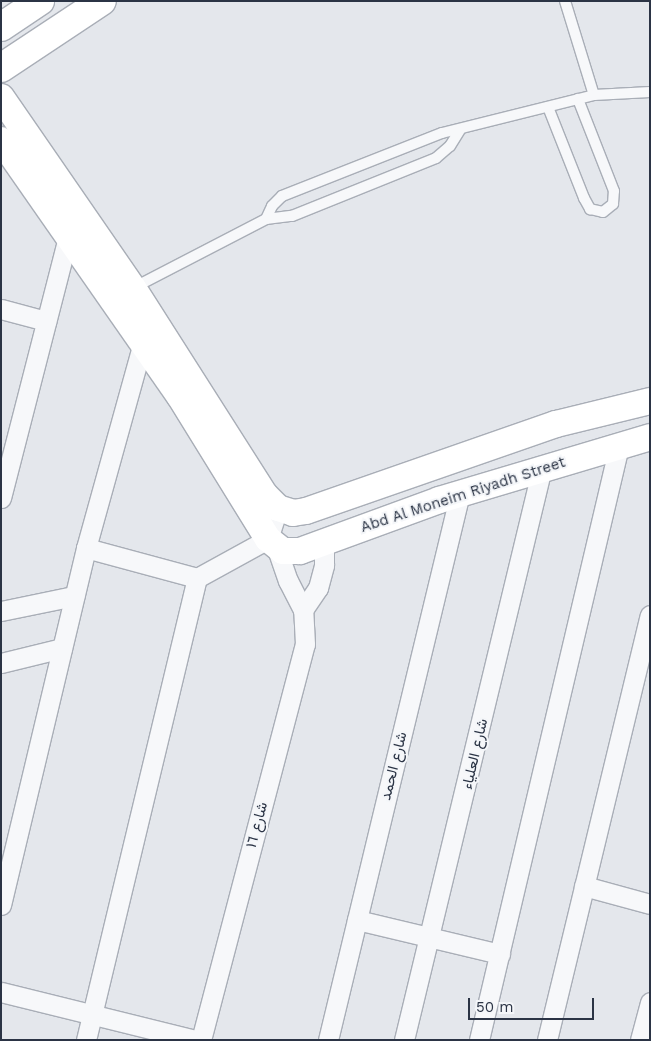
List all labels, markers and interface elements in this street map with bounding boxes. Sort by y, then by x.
street label: Abd Al Moneim Riyadh Street [358,453,568,537]
street label: شارع العلياء [458,717,492,791]
street label: شارع الحمد [377,730,411,802]
street label: شارع ١٦ [242,800,272,850]
scale bar [471,988,597,1020]
text: 50 m [476,998,513,1016]

